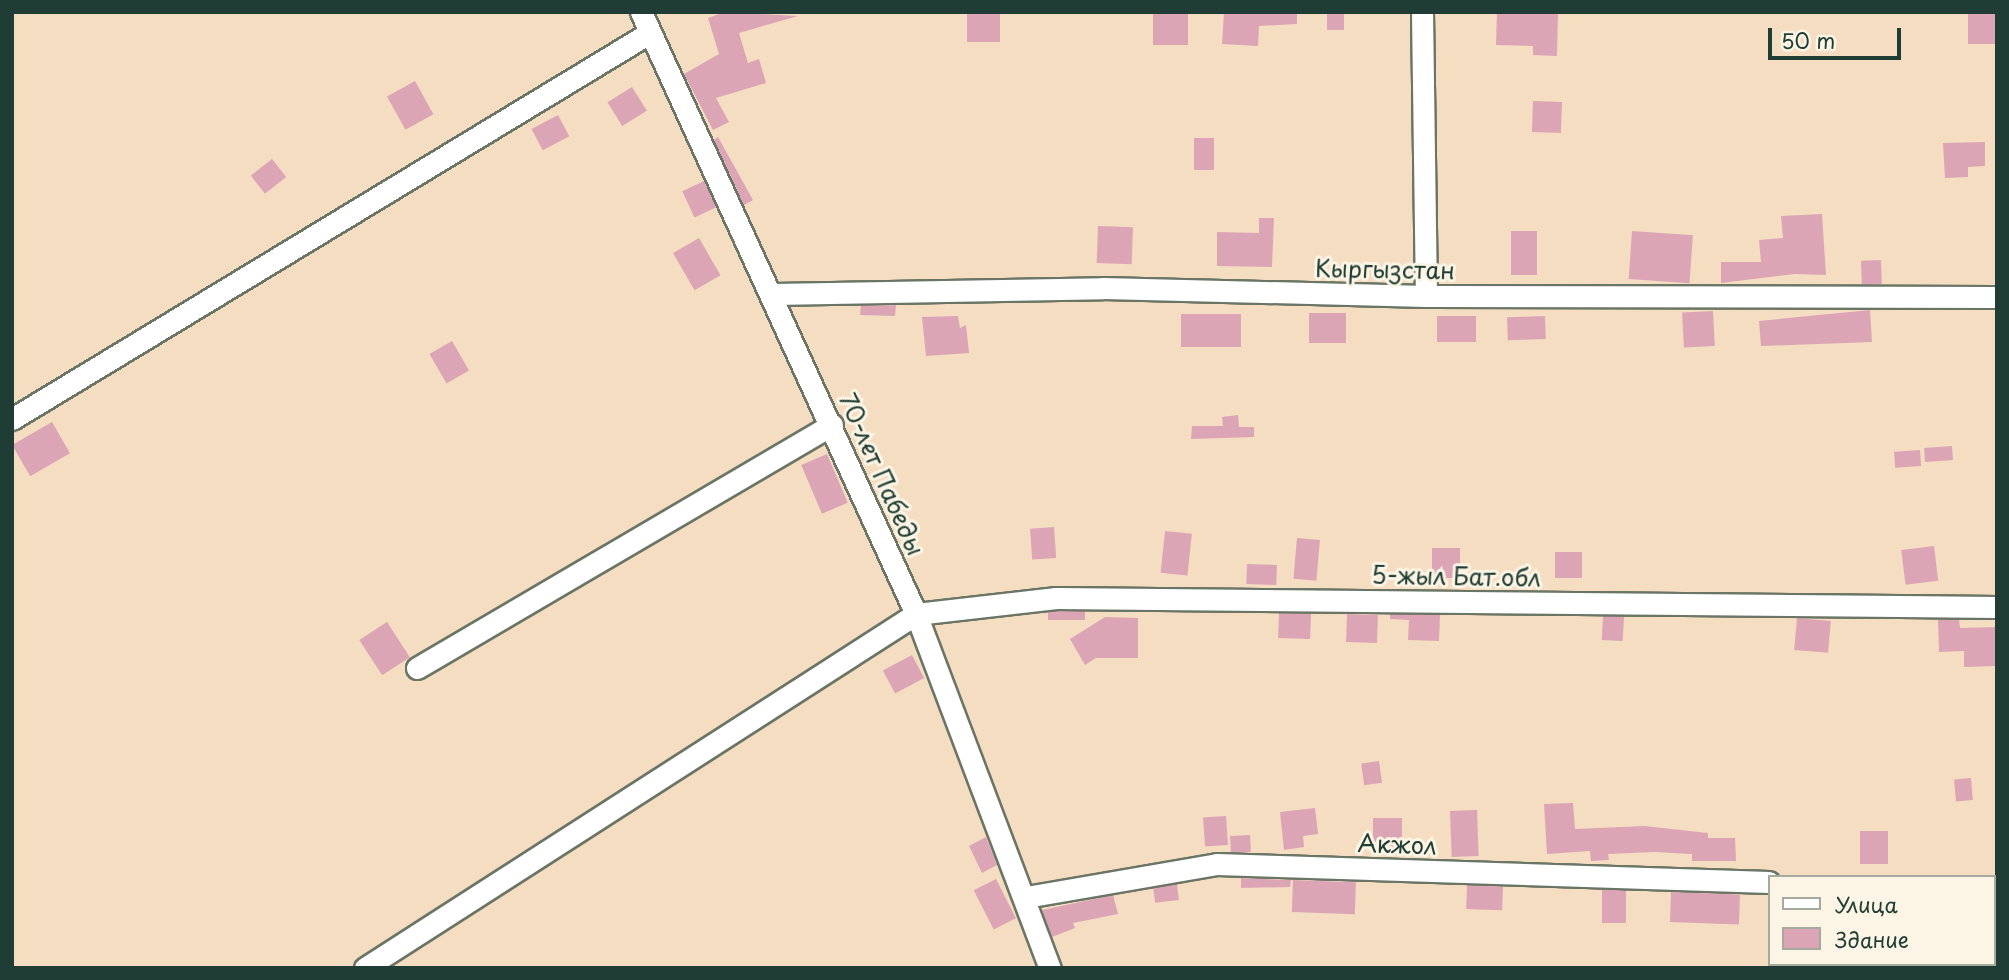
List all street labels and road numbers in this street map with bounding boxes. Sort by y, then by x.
street label: Кыргызстан [1315,253,1455,285]
street label: 70-лет Пабеды [833,387,931,561]
street label: 5-жыл Бат.обл [1370,560,1542,592]
street label: Акжол [1357,828,1437,860]

